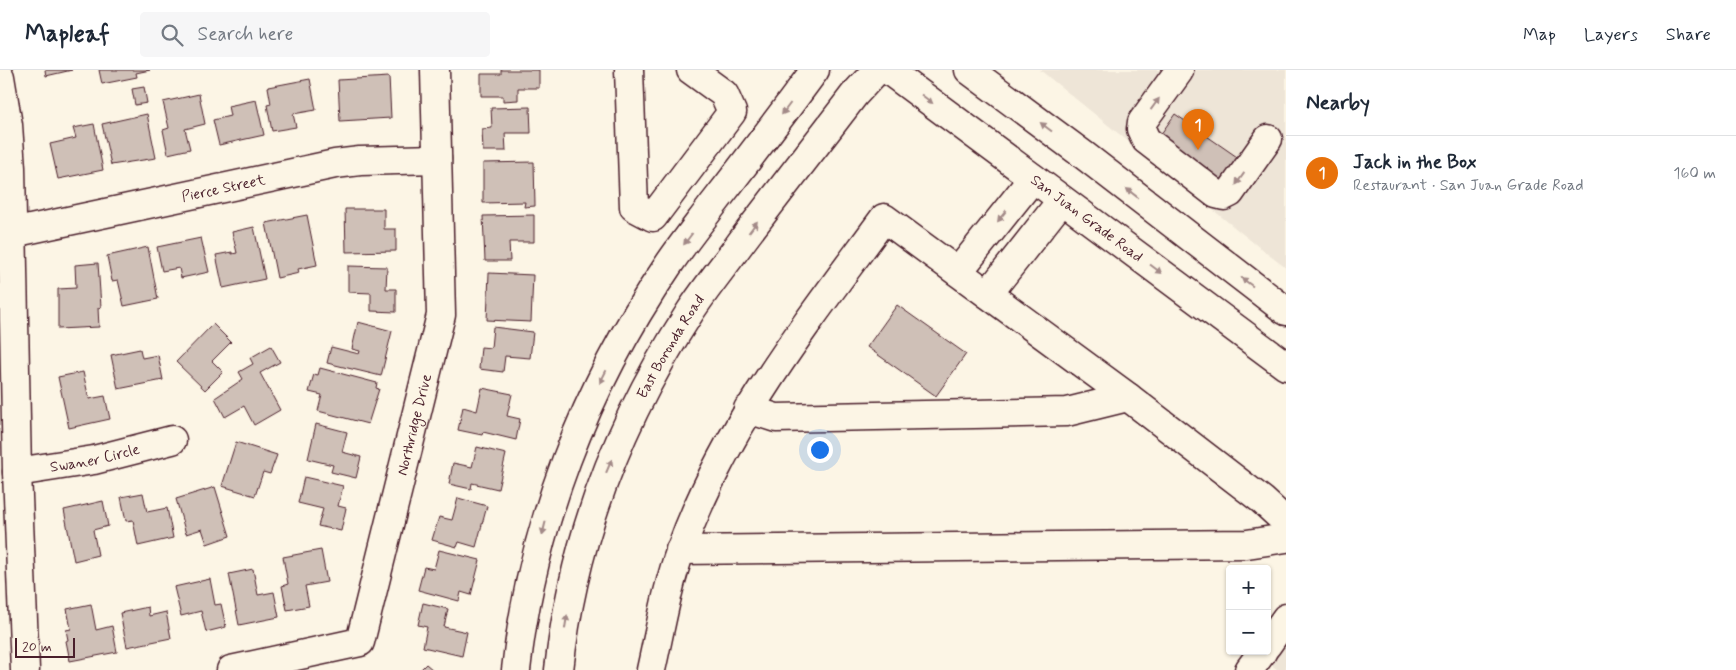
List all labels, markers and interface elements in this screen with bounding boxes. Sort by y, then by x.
search box [140,12,490,57]
text: Mapleaf [25,19,110,50]
icon: search [158,21,186,49]
text: Search here [198,22,293,47]
text: Map [1523,23,1556,47]
text: Layers [1584,23,1638,47]
text: Share [1666,23,1711,47]
text: Nearby [1306,89,1370,117]
one-way arrow [920,94,933,105]
one-way arrow [1150,97,1160,111]
one-way arrow [780,102,791,115]
pin: 1 [1182,109,1214,150]
one-way arrow [1039,122,1053,132]
text: Jack in the Box [1353,150,1477,175]
text: 1 [1318,163,1326,184]
text: 160 m [1673,163,1716,184]
street label: Pierce Street [180,170,267,207]
street label: San Juan Grade Road [1026,170,1147,267]
one-way arrow [1235,172,1245,186]
text: Restaurant · San Juan Grade Road [1353,175,1584,196]
one-way arrow [1126,187,1139,198]
one-way arrow [997,209,1008,222]
one-way arrow [748,220,758,234]
one-way arrow [682,232,693,245]
one-way arrow [1149,264,1162,274]
one-way arrow [1240,277,1254,287]
street label: East Boronda Road [633,291,710,402]
one-way arrow [599,370,607,384]
street label: Northridge Drive [393,372,437,478]
your location [807,437,833,463]
street label: Swaner Circle [49,440,142,478]
one-way arrow [606,459,614,473]
one-way arrow [539,521,547,536]
map controls [1226,565,1271,655]
button: + [1226,565,1271,610]
button: − [1226,610,1271,655]
one-way arrow [562,613,570,629]
scale bar [15,635,75,658]
text: 20 m [22,638,52,656]

